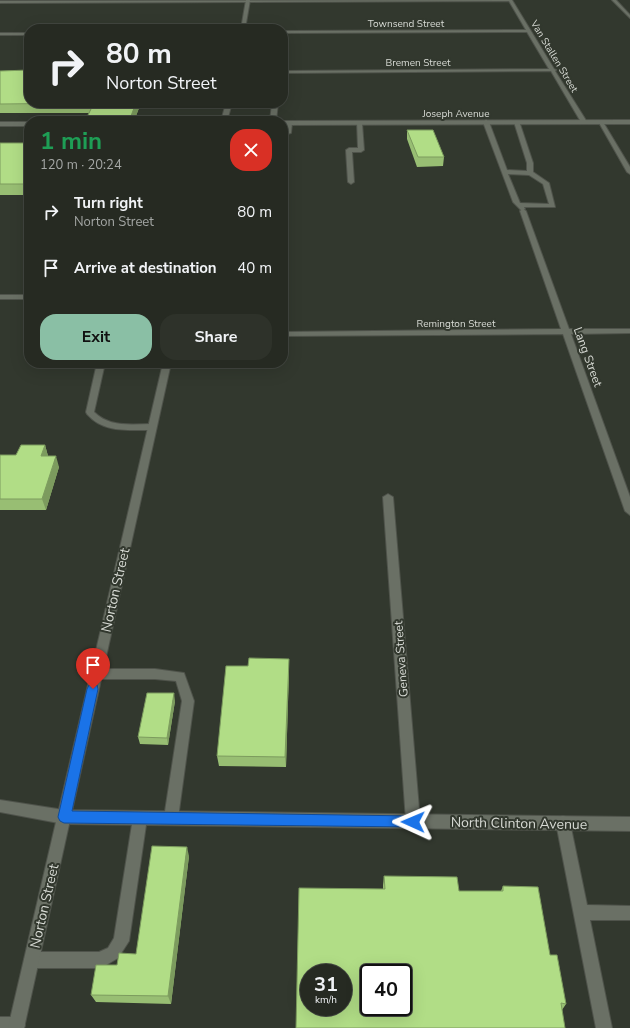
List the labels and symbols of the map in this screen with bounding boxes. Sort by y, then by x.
street label: Townsend Street [368,17,445,31]
street label: Van Stallen Street [527,17,581,95]
street label: Bremen Street [385,56,451,70]
street label: Joseph Avenue [421,107,490,121]
street label: Remington Street [417,317,496,331]
street label: Lang Street [570,325,606,390]
street label: Norton Street [97,546,134,634]
street label: Geneva Street [390,620,412,698]
pin [76,648,110,689]
position arrow [392,801,434,843]
street label: North Clinton Avenue [451,813,587,834]
street label: Norton Street [26,862,63,950]
speed limit sign: 40 [360,964,412,1016]

